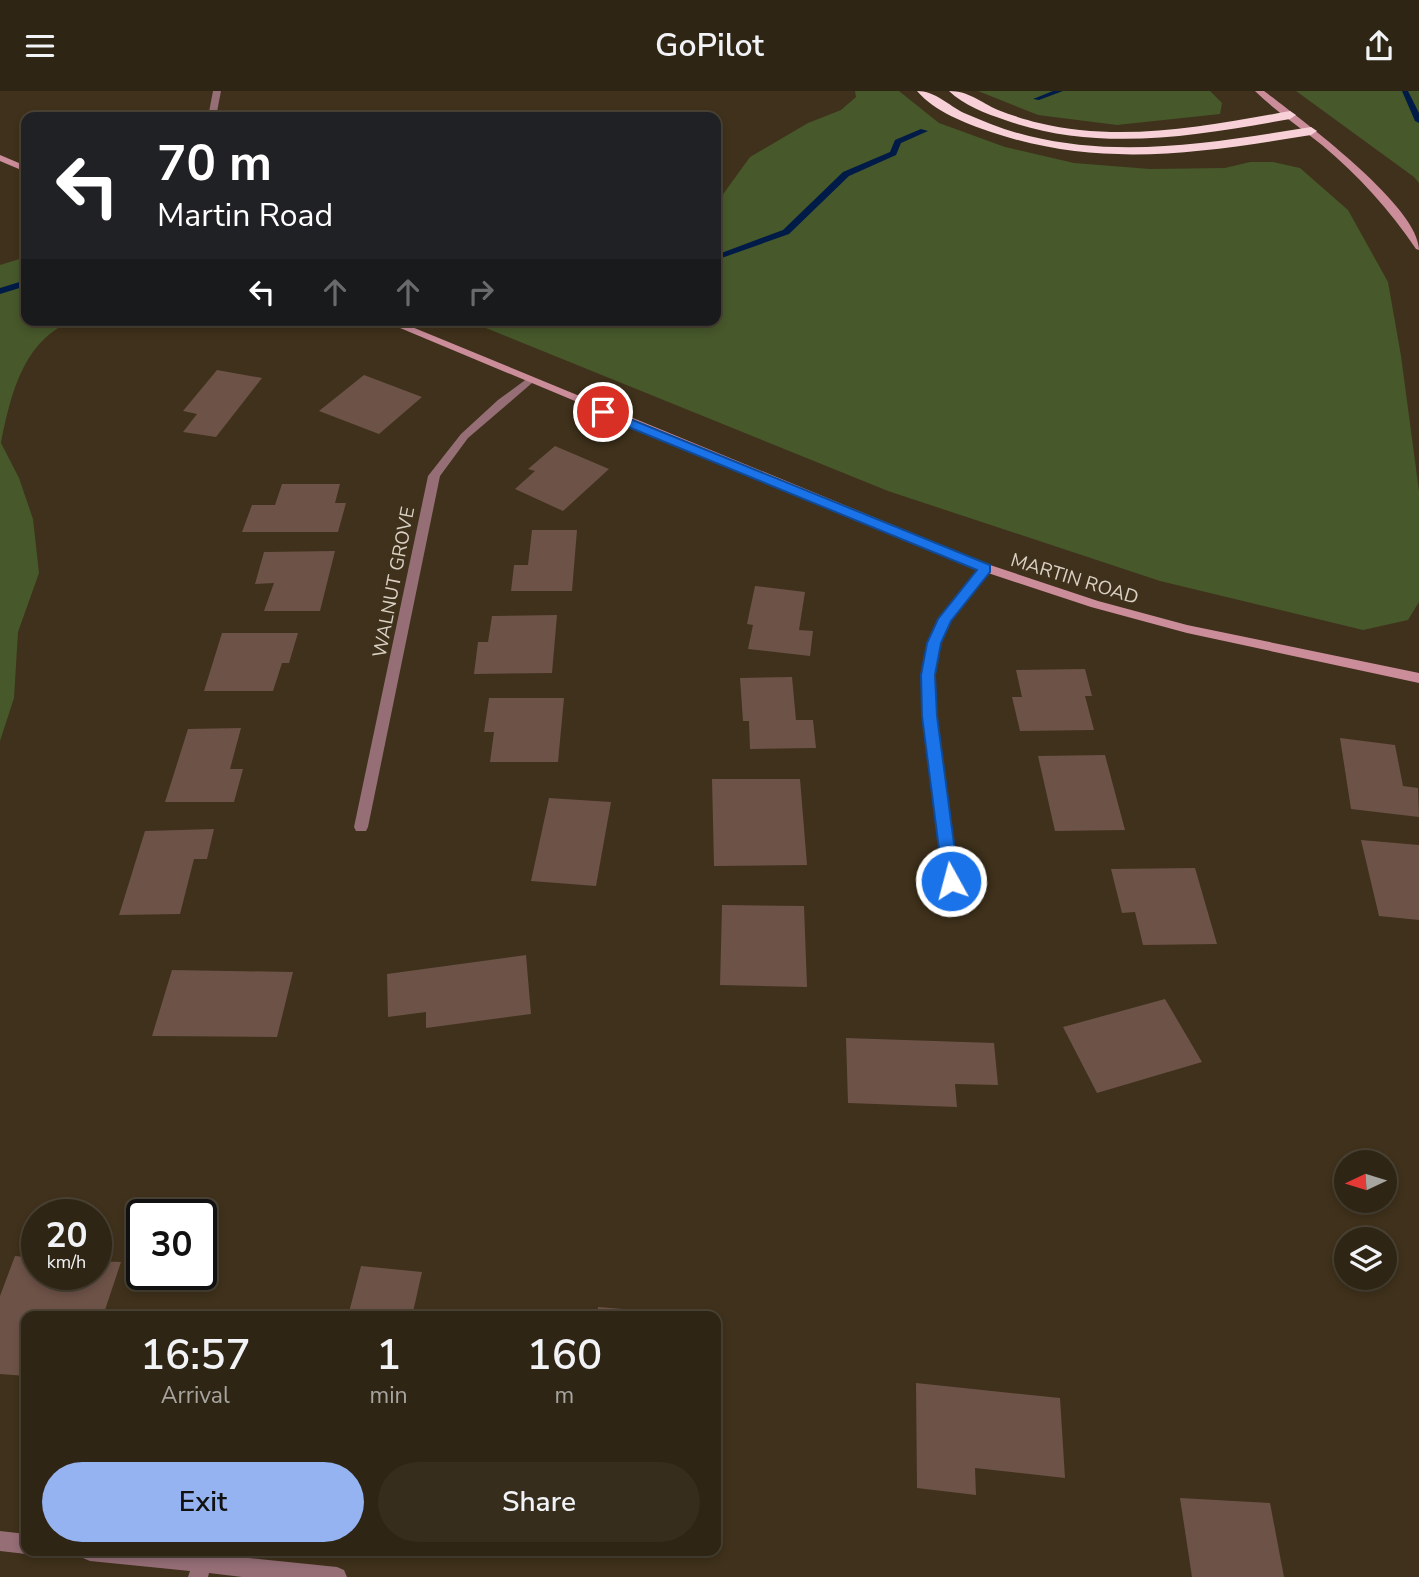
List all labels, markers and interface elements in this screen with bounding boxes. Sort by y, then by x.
text: GoPilot [655,24,764,67]
icon: menu [21,27,59,65]
icon: share [1360,27,1398,65]
text: 70 m [157,130,272,197]
icon: left [42,140,133,231]
text: Martin Road [157,194,333,237]
icon: left [243,273,281,311]
icon: ahead [316,273,354,311]
icon: ahead [389,273,427,311]
icon: right [462,273,500,311]
pin [573,382,633,442]
icon: arrive [584,393,622,431]
street label: WALNUT GROVE [367,505,421,660]
street label: MARTIN ROAD [1008,547,1142,611]
position arrow [914,844,988,918]
north arrow [1334,1150,1396,1213]
map controls [1334,1150,1397,1290]
speed limit sign: 30 [126,1199,217,1290]
text: 20 [45,1212,88,1259]
button: layers [1334,1227,1397,1290]
text: km/h [47,1250,86,1274]
text: 16:57 [140,1327,251,1384]
text: 1 [376,1327,401,1384]
text: 160 [526,1327,602,1384]
text: Arrival [161,1380,230,1411]
text: min [370,1380,408,1411]
text: m [554,1380,574,1411]
button: Exit [42,1462,364,1542]
button: Share [378,1462,700,1542]

